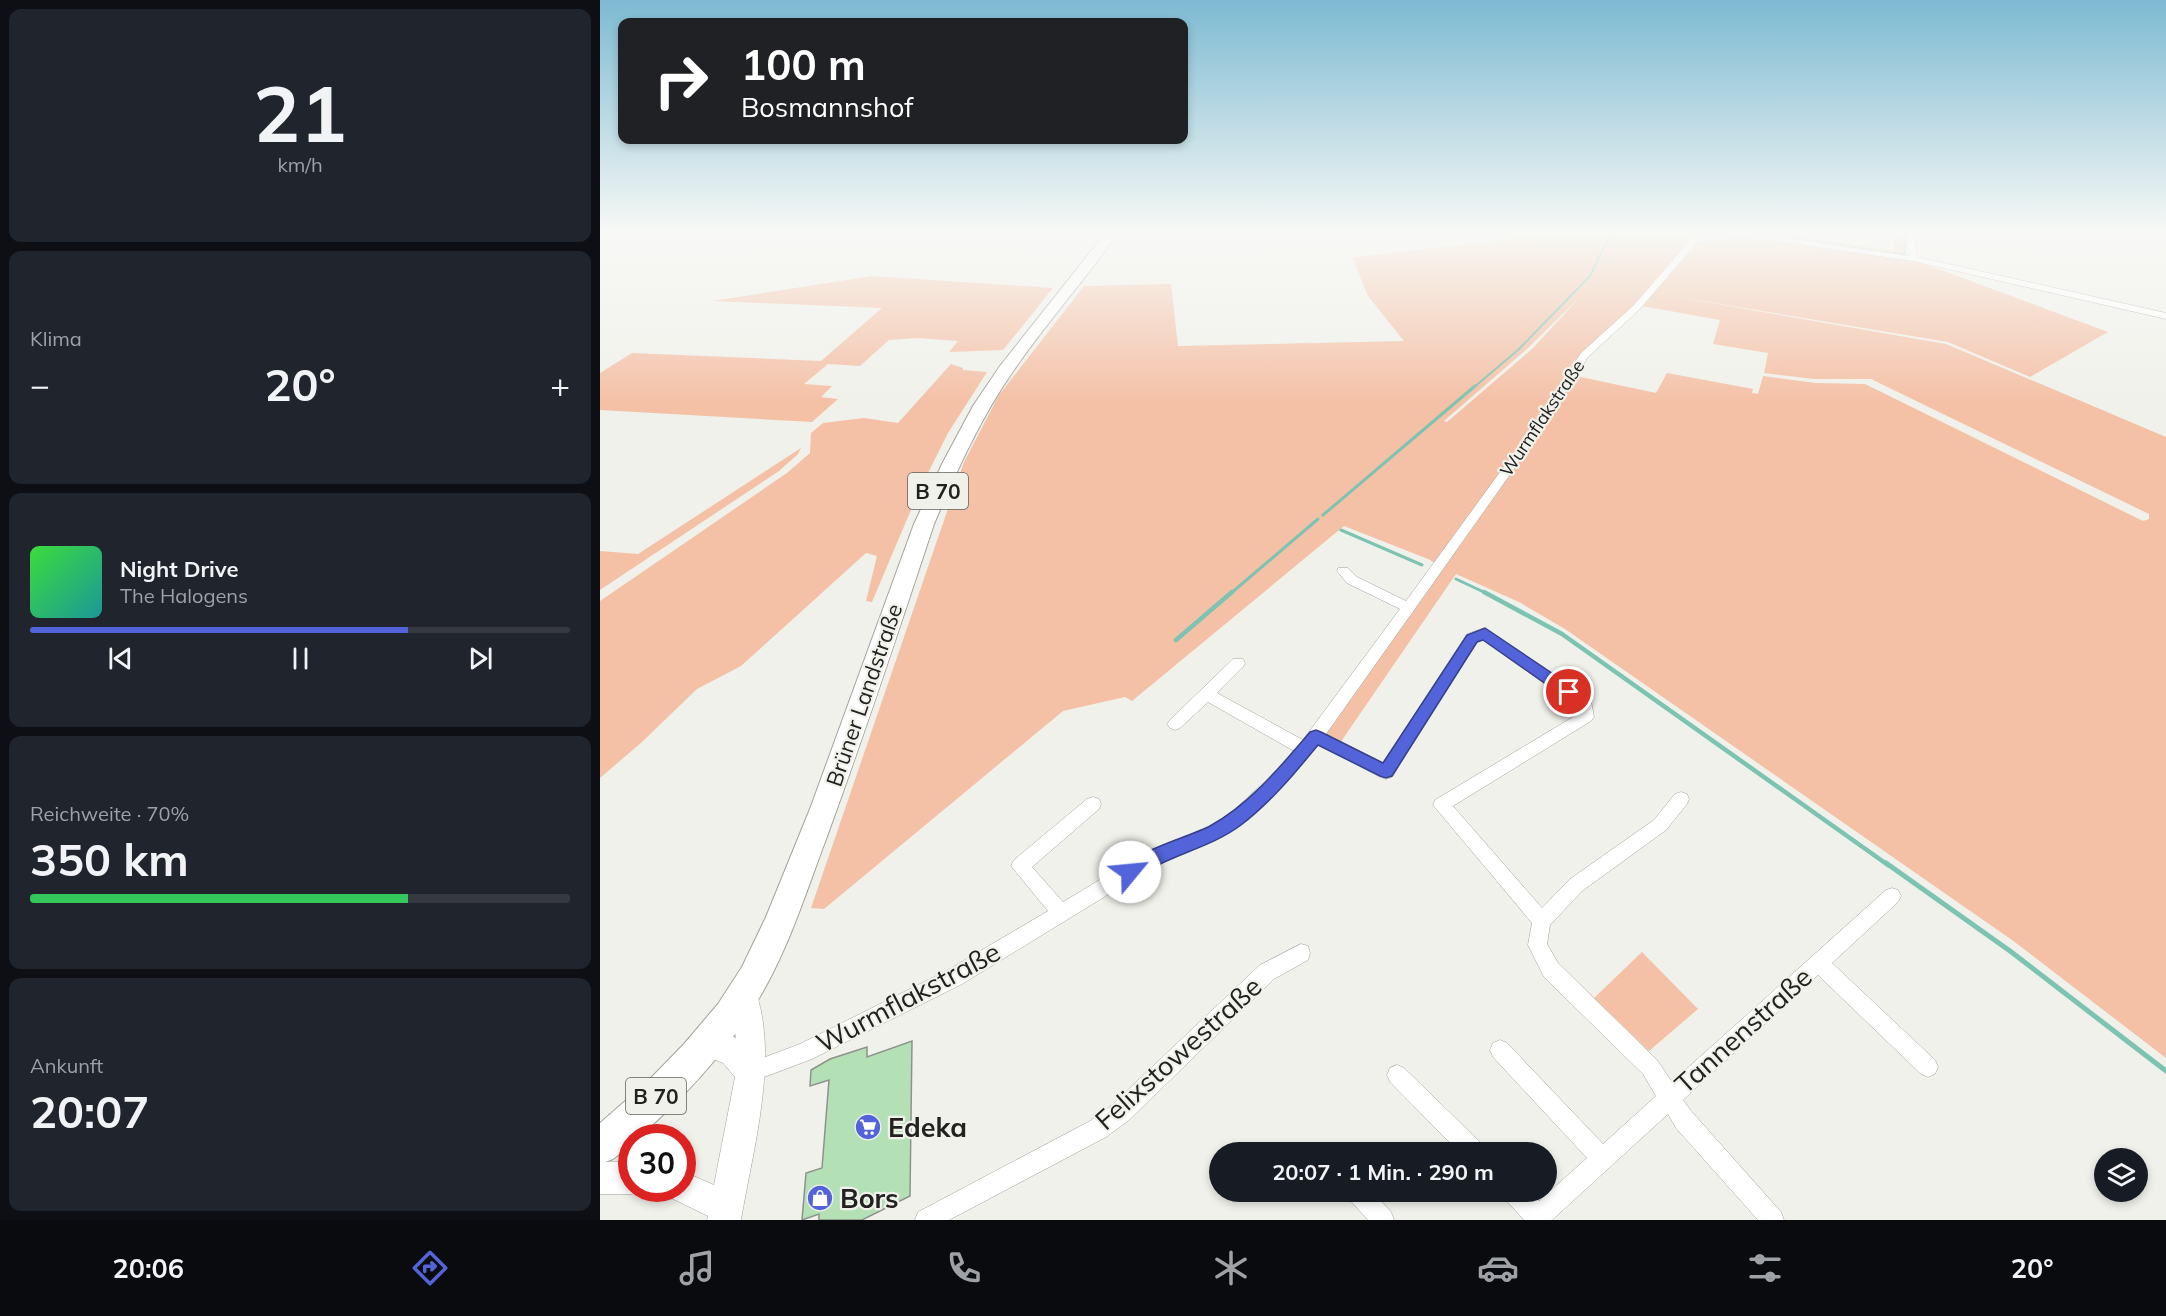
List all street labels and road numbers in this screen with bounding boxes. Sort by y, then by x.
street label: Wurmflakstraße [1495,355,1589,481]
road number: B 70 [908,473,968,509]
street label: Brüner Landstraße [820,600,908,790]
street label: Wurmflakstraße [810,934,1006,1060]
street label: Tannenstraße [1667,959,1819,1101]
street label: Felixstowestraße [1088,969,1268,1137]
road number: B 70 [626,1078,686,1114]

